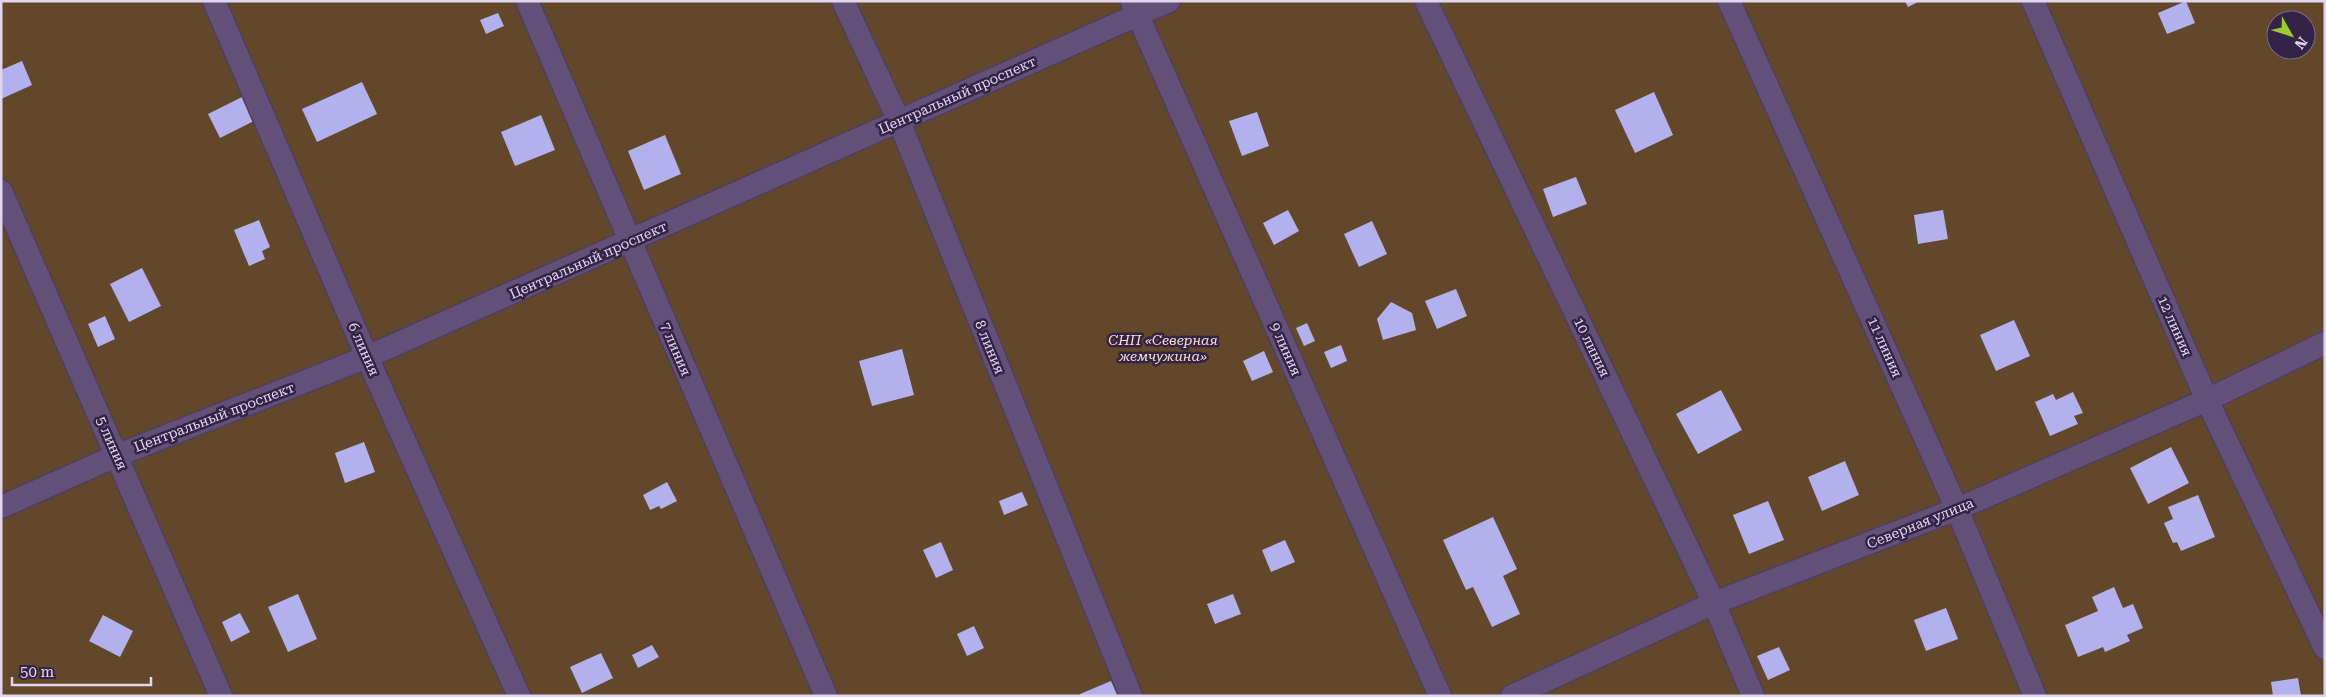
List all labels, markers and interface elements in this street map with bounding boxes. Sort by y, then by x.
north arrow [2266,10,2316,60]
text: N [2291,34,2311,53]
street label: Центральный проспект [876,53,1038,137]
street label: Центральный проспект [507,218,669,302]
street label: 12 линия [2155,293,2195,359]
street label: 11 линия [1865,314,1905,380]
street label: 10 линия [1571,315,1613,379]
street label: 8 линия [972,318,1008,376]
street label: 6 линия [345,320,383,378]
street label: 7 линия [658,320,694,378]
street label: 9 линия [1267,320,1305,378]
park label: СНП «Северная жемчужина» [1108,332,1218,364]
street label: Центральный проспект [132,379,297,455]
street label: 5 линия [93,414,131,472]
street label: Северная улица [1864,494,1976,552]
scale bar [12,654,151,686]
text: 50 m [20,663,55,681]

